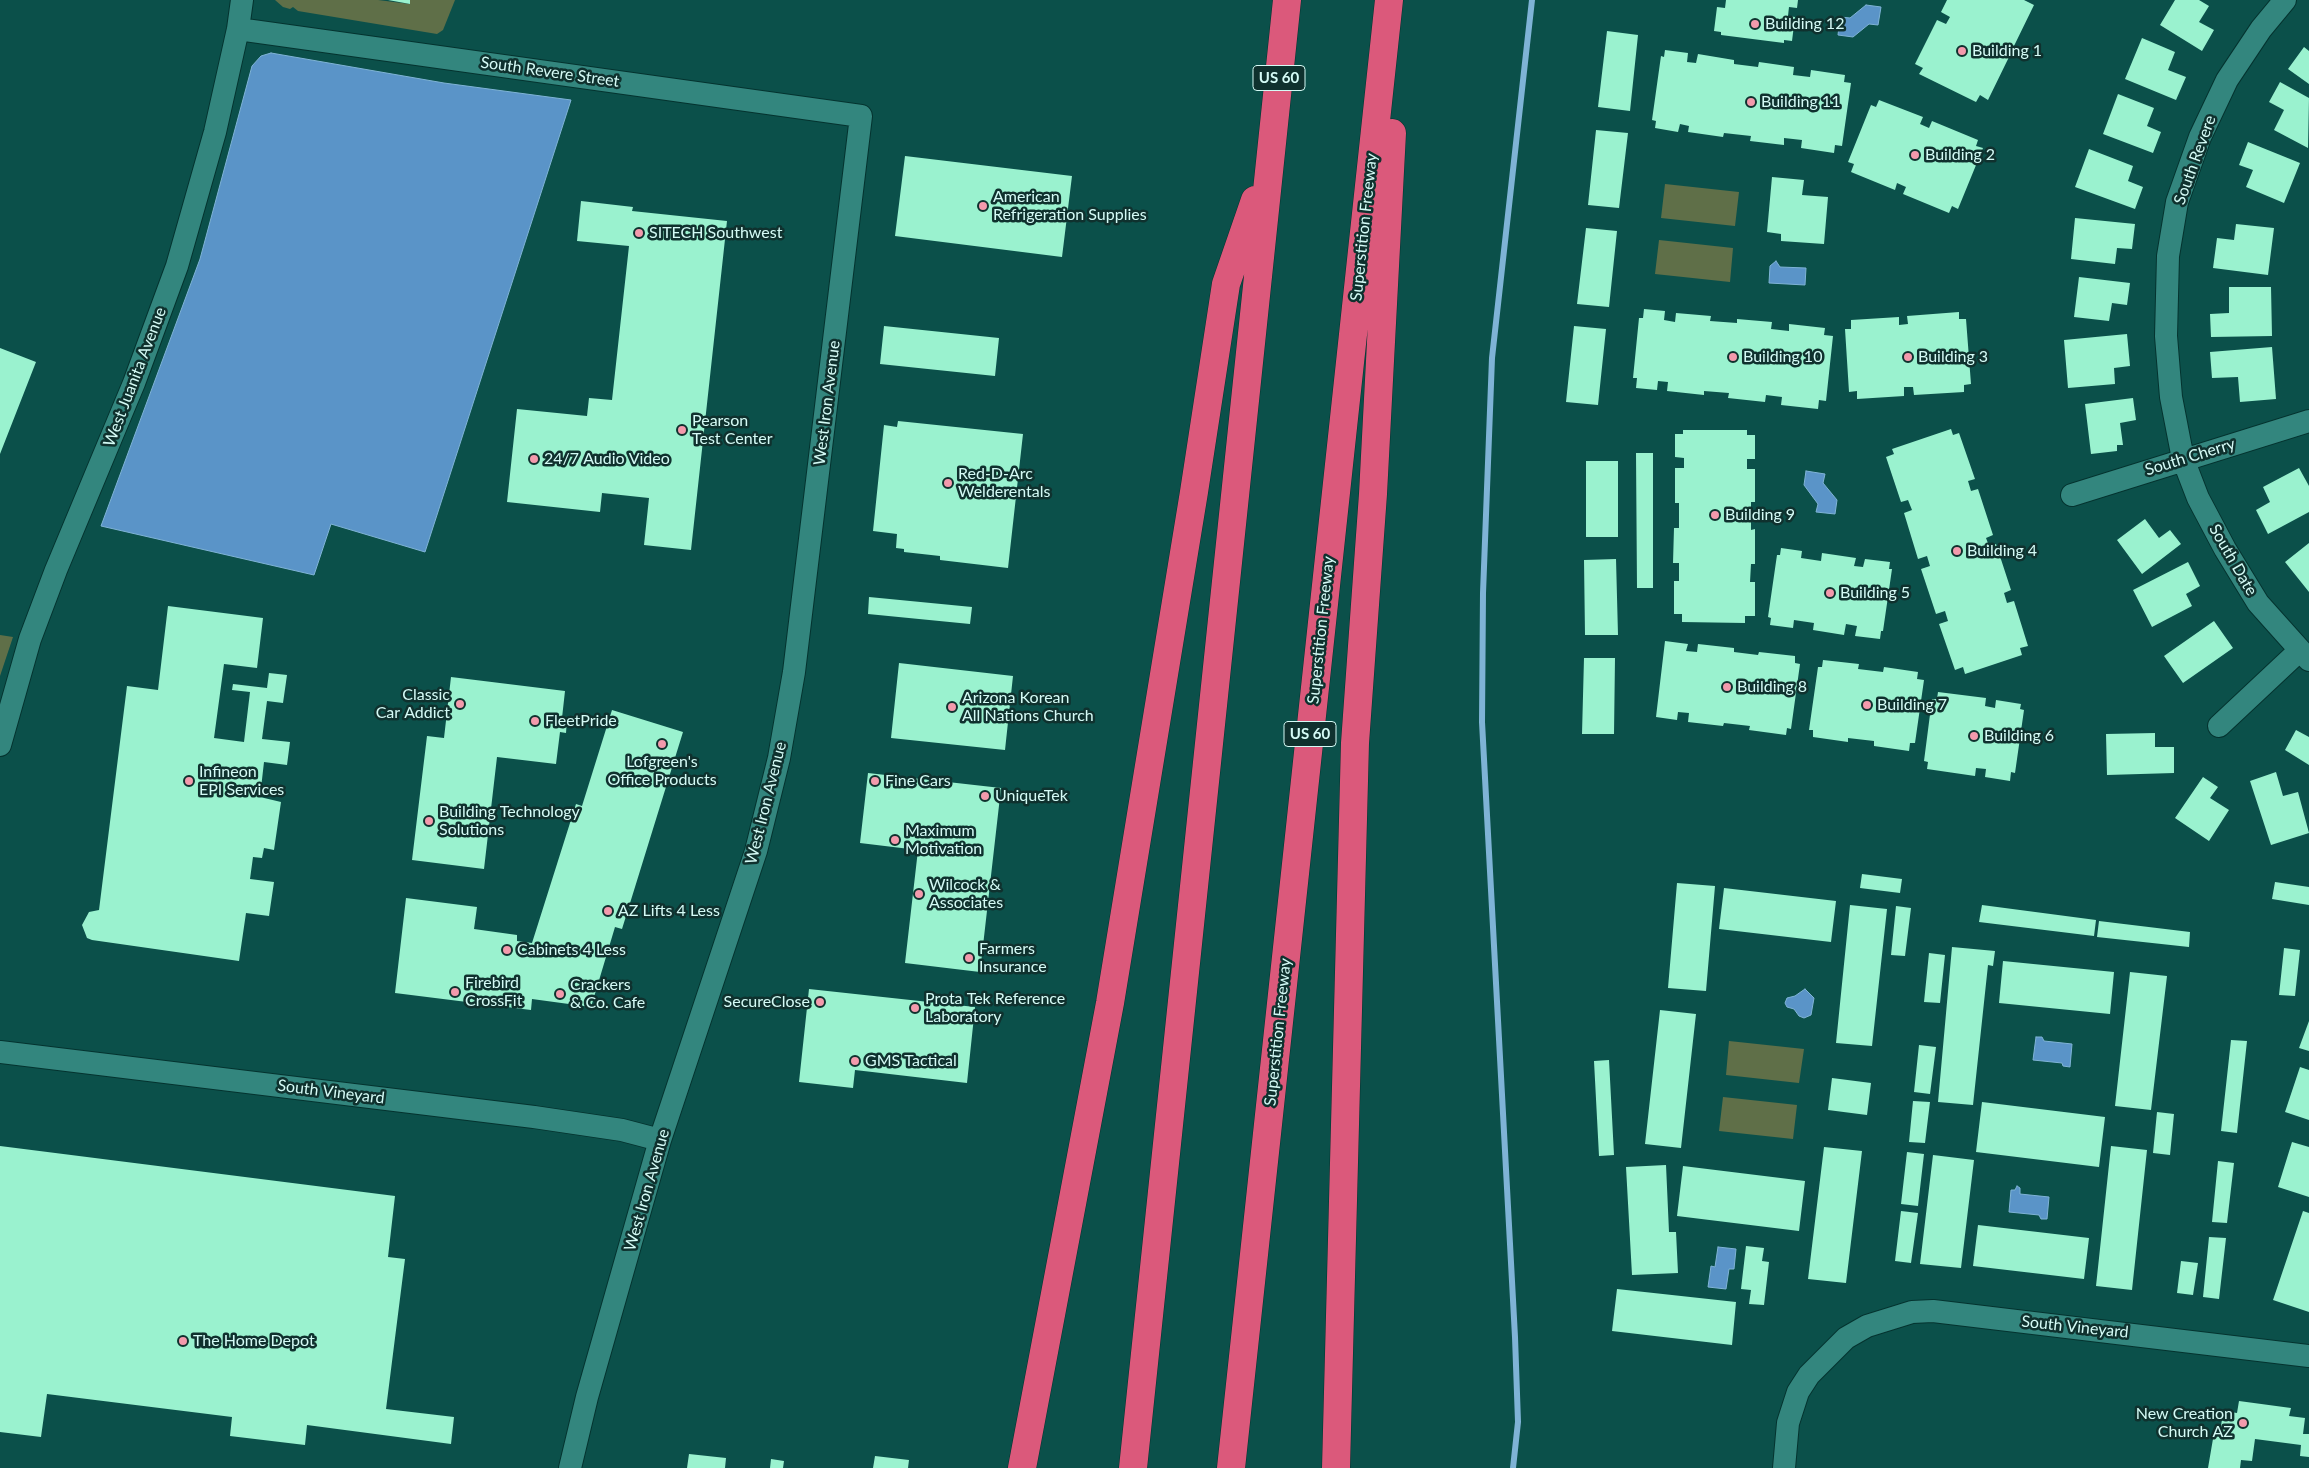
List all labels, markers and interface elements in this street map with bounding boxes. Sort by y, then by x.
place label: Building 12 [1765,14,1844,34]
marker: Building 12 [1749,18,1761,30]
place label: Building 1 [1972,41,2042,61]
marker: Building 1 [1956,45,1968,57]
street label: South Revere Street [479,53,621,91]
road number: US 60 [1253,66,1305,90]
place label: Building 11 [1761,92,1840,112]
marker: Building 11 [1745,96,1757,108]
street label: South Revere [2170,113,2220,207]
place label: Building 2 [1925,145,1995,165]
marker: Building 2 [1909,149,1921,161]
street label: Superstition Freeway [1347,152,1381,302]
place label: American Refrigeration Supplies [993,187,1147,225]
marker: American Refrigeration Supplies [977,200,989,212]
place label: SITECH Southwest [649,223,782,243]
marker: SITECH Southwest [633,227,645,239]
street label: West Juanita Avenue [100,305,170,449]
street label: West Iron Avenue [810,339,844,467]
place label: Building 10 [1743,347,1822,367]
place label: Building 3 [1918,347,1988,367]
marker: Building 10 [1727,351,1739,363]
marker: Building 3 [1902,351,1914,363]
place label: Pearson Test Center [692,411,772,449]
marker: Pearson Test Center [676,424,688,436]
street label: South Cherry [2143,434,2237,480]
place label: 24/7 Audio Video [544,449,670,469]
marker: 24/7 Audio Video [528,453,540,465]
place label: Red-D-Arc Welderentals [958,464,1050,502]
marker: Red-D-Arc Welderentals [942,477,954,489]
place label: Building 9 [1725,505,1795,525]
marker: Building 9 [1709,509,1721,521]
street label: South Date [2205,521,2261,599]
place label: Building 4 [1967,541,2037,561]
marker: Building 4 [1951,545,1963,557]
street label: Superstition Freeway [1304,555,1338,705]
place label: Building 5 [1840,583,1910,603]
marker: Building 5 [1824,587,1836,599]
place label: Building 8 [1737,677,1807,697]
marker: Building 8 [1721,681,1733,693]
place label: Classic Car Addict [376,685,450,723]
place label: Arizona Korean All Nations Church [962,688,1094,726]
place label: Building 7 [1877,695,1947,715]
marker: Classic Car Addict [454,698,466,710]
marker: Building 7 [1861,699,1873,711]
marker: Arizona Korean All Nations Church [946,701,958,713]
place label: FleetPride [545,711,617,731]
marker: FleetPride [529,715,541,727]
road number: US 60 [1284,722,1336,746]
place label: Building 6 [1984,726,2054,746]
marker: Building 6 [1968,730,1980,742]
marker: Lofgreen's Office Products [656,738,668,750]
street label: West Iron Avenue [741,740,791,866]
place label: Lofgreen's Office Products [607,752,717,790]
place label: Infineon EPI Services [199,762,284,800]
place label: Fine Cars [885,771,951,791]
marker: Infineon EPI Services [183,775,195,787]
marker: Fine Cars [869,775,881,787]
place label: UniqueTek [995,786,1068,806]
marker: UniqueTek [979,790,991,802]
place label: Building Technology Solutions [439,802,580,840]
marker: Building Technology Solutions [423,815,435,827]
place label: Maximum Motivation [905,821,982,859]
marker: Maximum Motivation [889,834,901,846]
place label: Wilcock & Associates [929,875,1003,913]
marker: Wilcock & Associates [913,888,925,900]
place label: AZ Lifts 4 Less [618,901,720,921]
marker: AZ Lifts 4 Less [602,905,614,917]
place label: Farmers Insurance [979,939,1047,977]
place label: Cabinets 4 Less [517,940,626,960]
marker: Cabinets 4 Less [501,944,513,956]
marker: Farmers Insurance [963,952,975,964]
street label: Superstition Freeway [1261,957,1295,1107]
place label: Firebird CrossFit [465,973,522,1011]
place label: Crackers & Co. Cafe [570,975,645,1013]
marker: Firebird CrossFit [449,986,461,998]
marker: Crackers & Co. Cafe [554,988,566,1000]
place label: Prota Tek Reference Laboratory [925,989,1065,1027]
place label: SecureClose [724,992,810,1012]
marker: SecureClose [814,996,826,1008]
marker: Prota Tek Reference Laboratory [909,1002,921,1014]
place label: GMS Tactical [865,1051,957,1071]
marker: GMS Tactical [849,1055,861,1067]
street label: South Vineyard [276,1076,386,1108]
street label: West Iron Avenue [620,1127,674,1253]
street label: South Vineyard [2020,1312,2130,1342]
place label: The Home Depot [193,1331,315,1351]
marker: The Home Depot [177,1335,189,1347]
place label: New Creation Church AZ [2136,1404,2233,1442]
marker: New Creation Church AZ [2237,1417,2249,1429]

